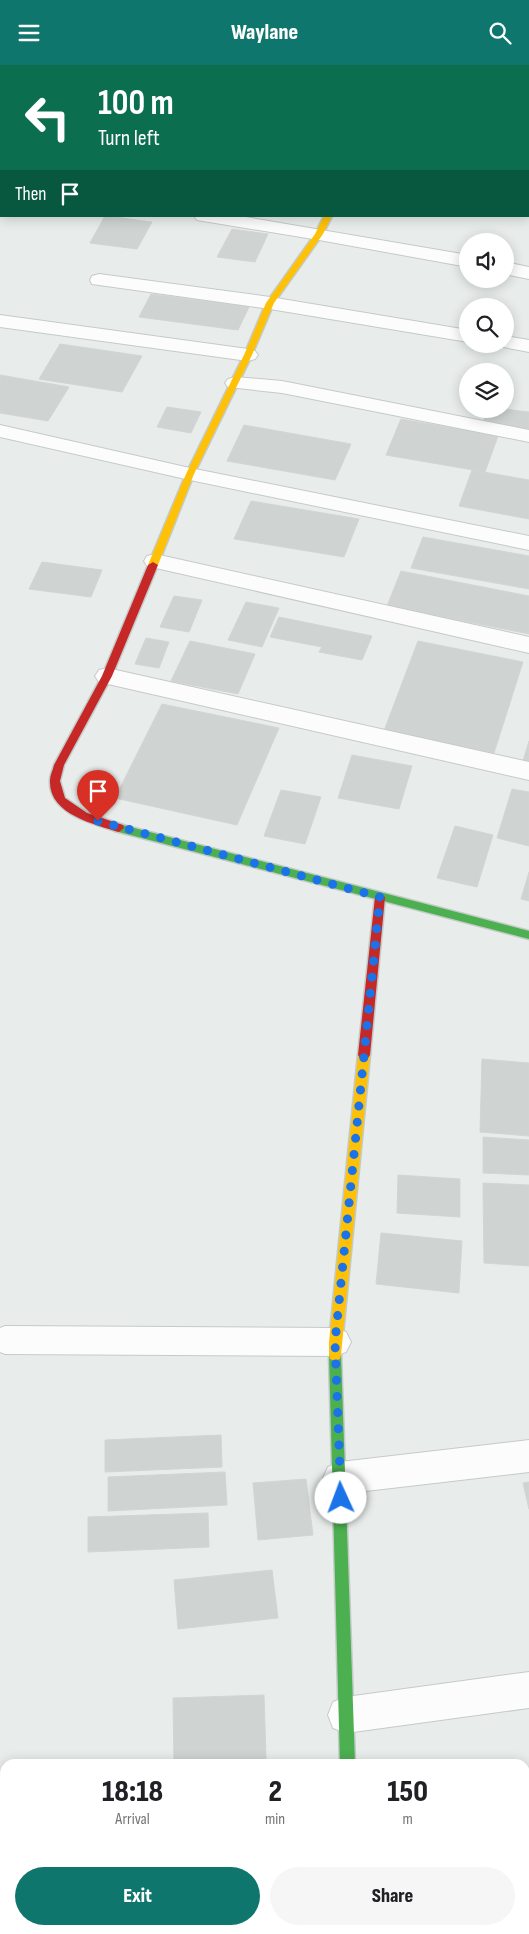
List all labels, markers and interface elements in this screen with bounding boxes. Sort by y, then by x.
icon: menu [15,19,43,47]
text: Waylane [231,19,298,46]
icon: search [486,19,514,47]
text: 100 m [98,82,174,125]
icon: left [15,85,80,150]
text: Turn left [98,125,160,152]
icon: arrive [56,180,84,208]
text: Then [15,183,46,206]
map controls [459,233,514,418]
button: sound [459,233,514,288]
button: search [459,298,514,353]
button: layers [459,363,514,418]
pin [77,770,119,821]
icon: arrive [84,777,112,805]
position arrow [314,1471,366,1523]
text: 18:18 [102,1774,163,1810]
text: 2 [268,1774,282,1810]
text: 150 [387,1774,428,1810]
text: Arrival [115,1810,150,1829]
text: min [265,1810,285,1829]
text: m [402,1810,413,1829]
button: Exit [15,1867,260,1925]
button: Share [270,1867,515,1925]

